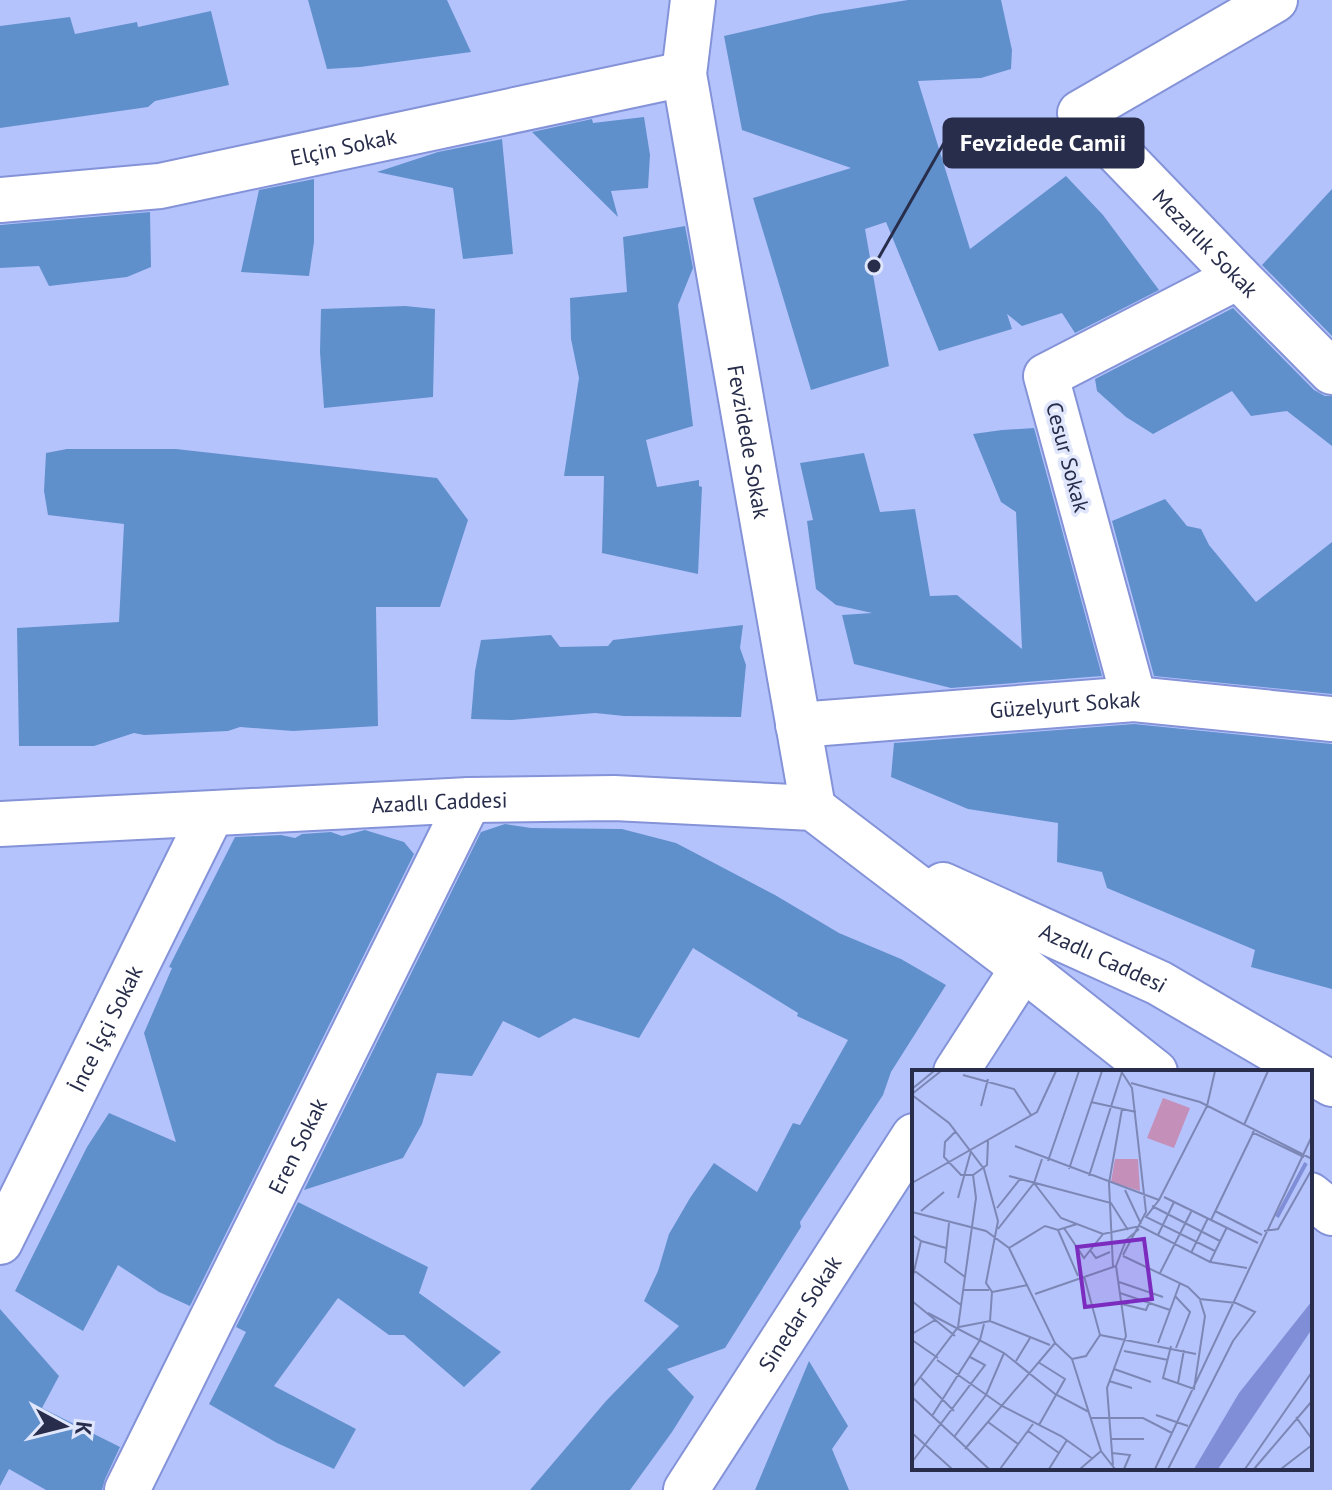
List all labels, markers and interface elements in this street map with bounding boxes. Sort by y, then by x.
callout: Fevzidede Camii [944,119,1143,167]
street label: Elçin Sokak [288,122,399,172]
text: Fevzidede Camii [960,127,1126,158]
street label: Mezarlık Sokak [1147,183,1264,304]
street label: Fevzidede Sokak [721,363,776,521]
street label: Cesur Sokak [1040,399,1096,516]
street label: Güzelyurt Sokak [989,685,1143,724]
street label: Azadlı Caddesi [371,785,508,819]
street label: Azadlı Caddesi [1035,917,1172,999]
street label: İnce İşçi Sokak [62,960,149,1097]
inset map [912,1070,1312,1470]
street label: Eren Sokak [262,1093,333,1199]
street label: Sinedar Sokak [752,1250,848,1377]
north arrow [24,1386,104,1466]
text: K [69,1420,99,1437]

